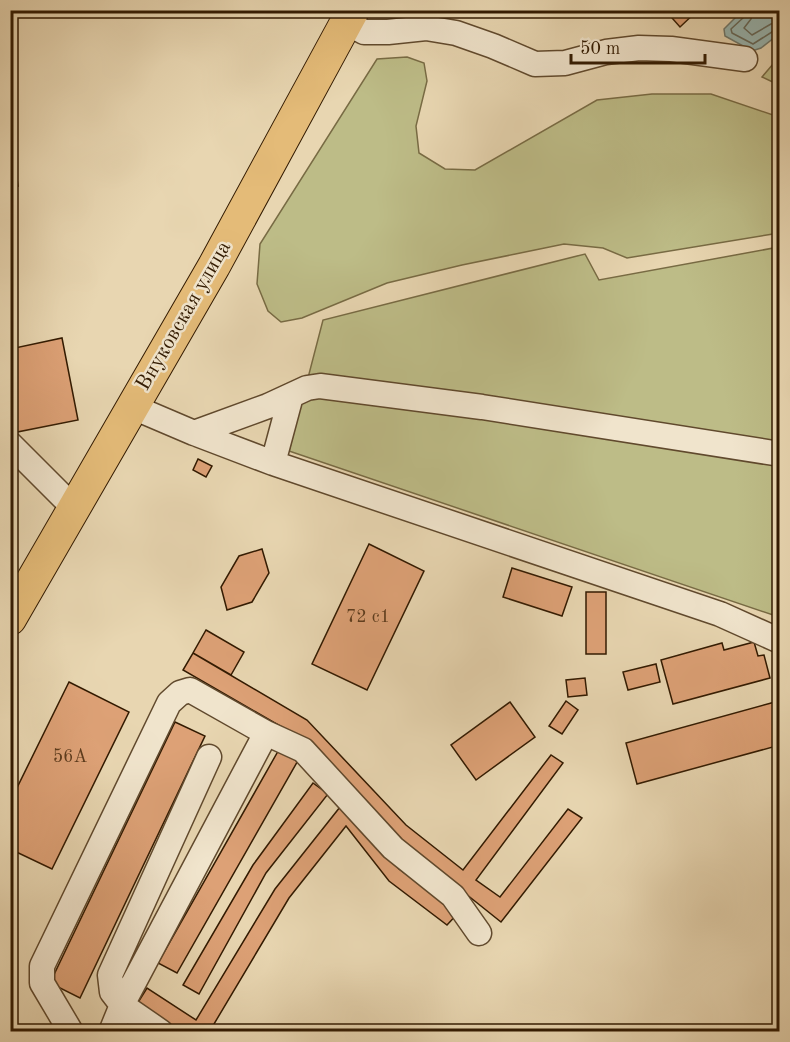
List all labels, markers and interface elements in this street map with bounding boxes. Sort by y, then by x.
scale bar [571,27,704,65]
text: 50 m [580,40,620,58]
street label: Внуковская улица [133,238,235,394]
house number: 72 с1 [346,608,390,626]
house number: 56А [53,748,88,766]

